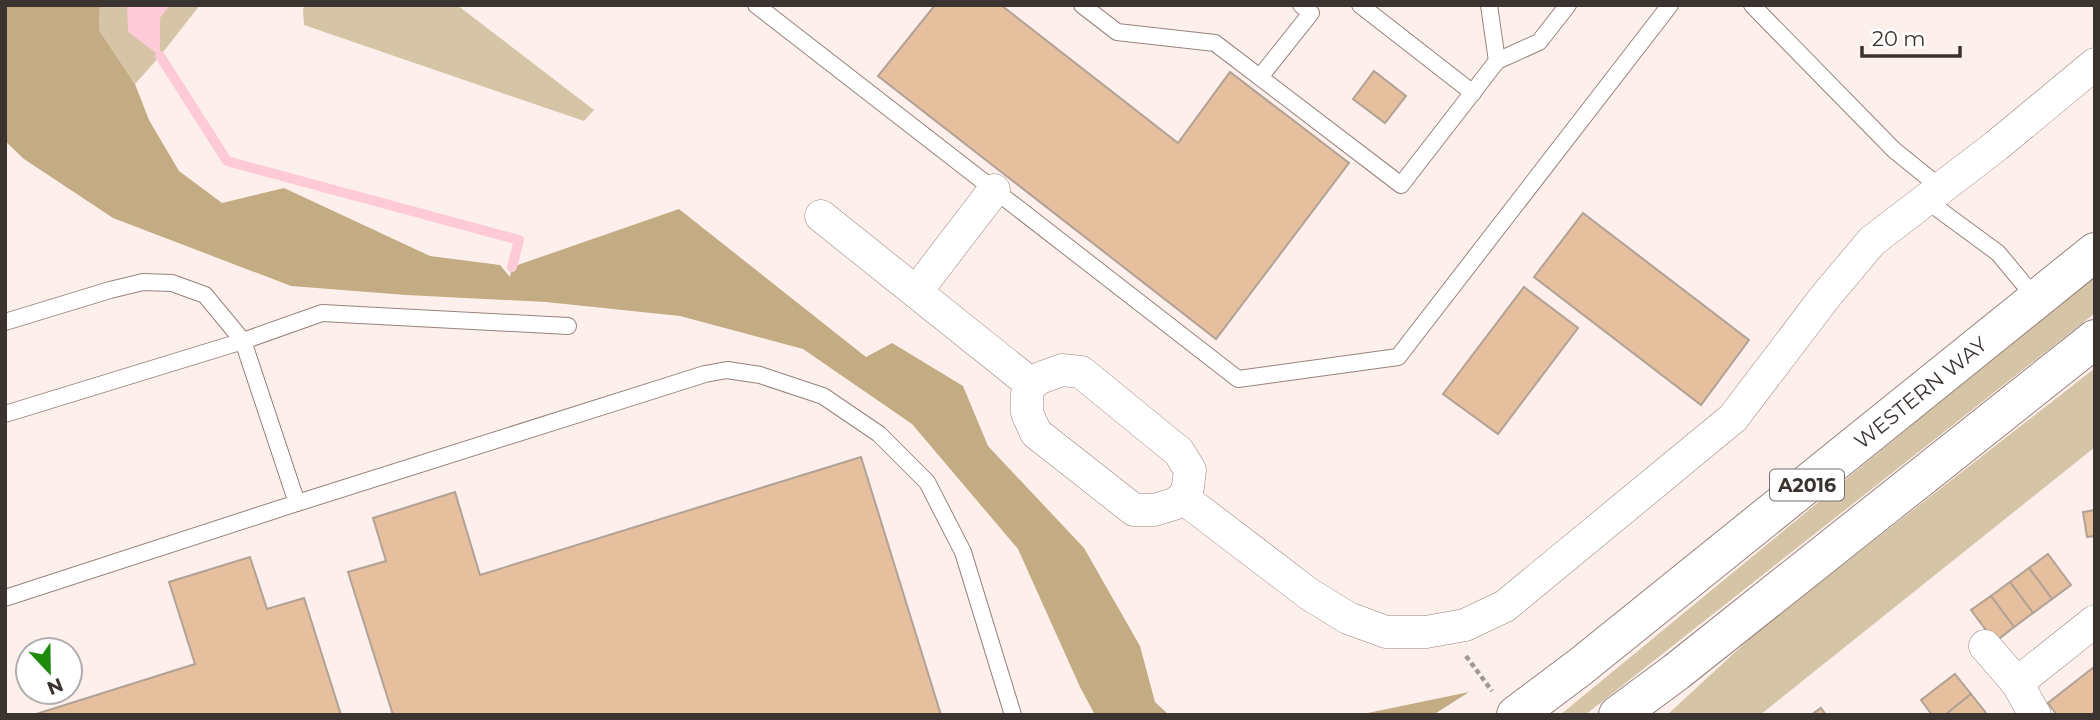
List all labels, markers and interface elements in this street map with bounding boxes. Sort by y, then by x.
scale bar [1862,14,1960,58]
text: 20 m [1872,26,1926,51]
street label: WESTERN WAY [1849,331,1993,454]
road number: A2016 [1770,470,1844,500]
north arrow [14,636,84,706]
text: N [44,673,67,700]

